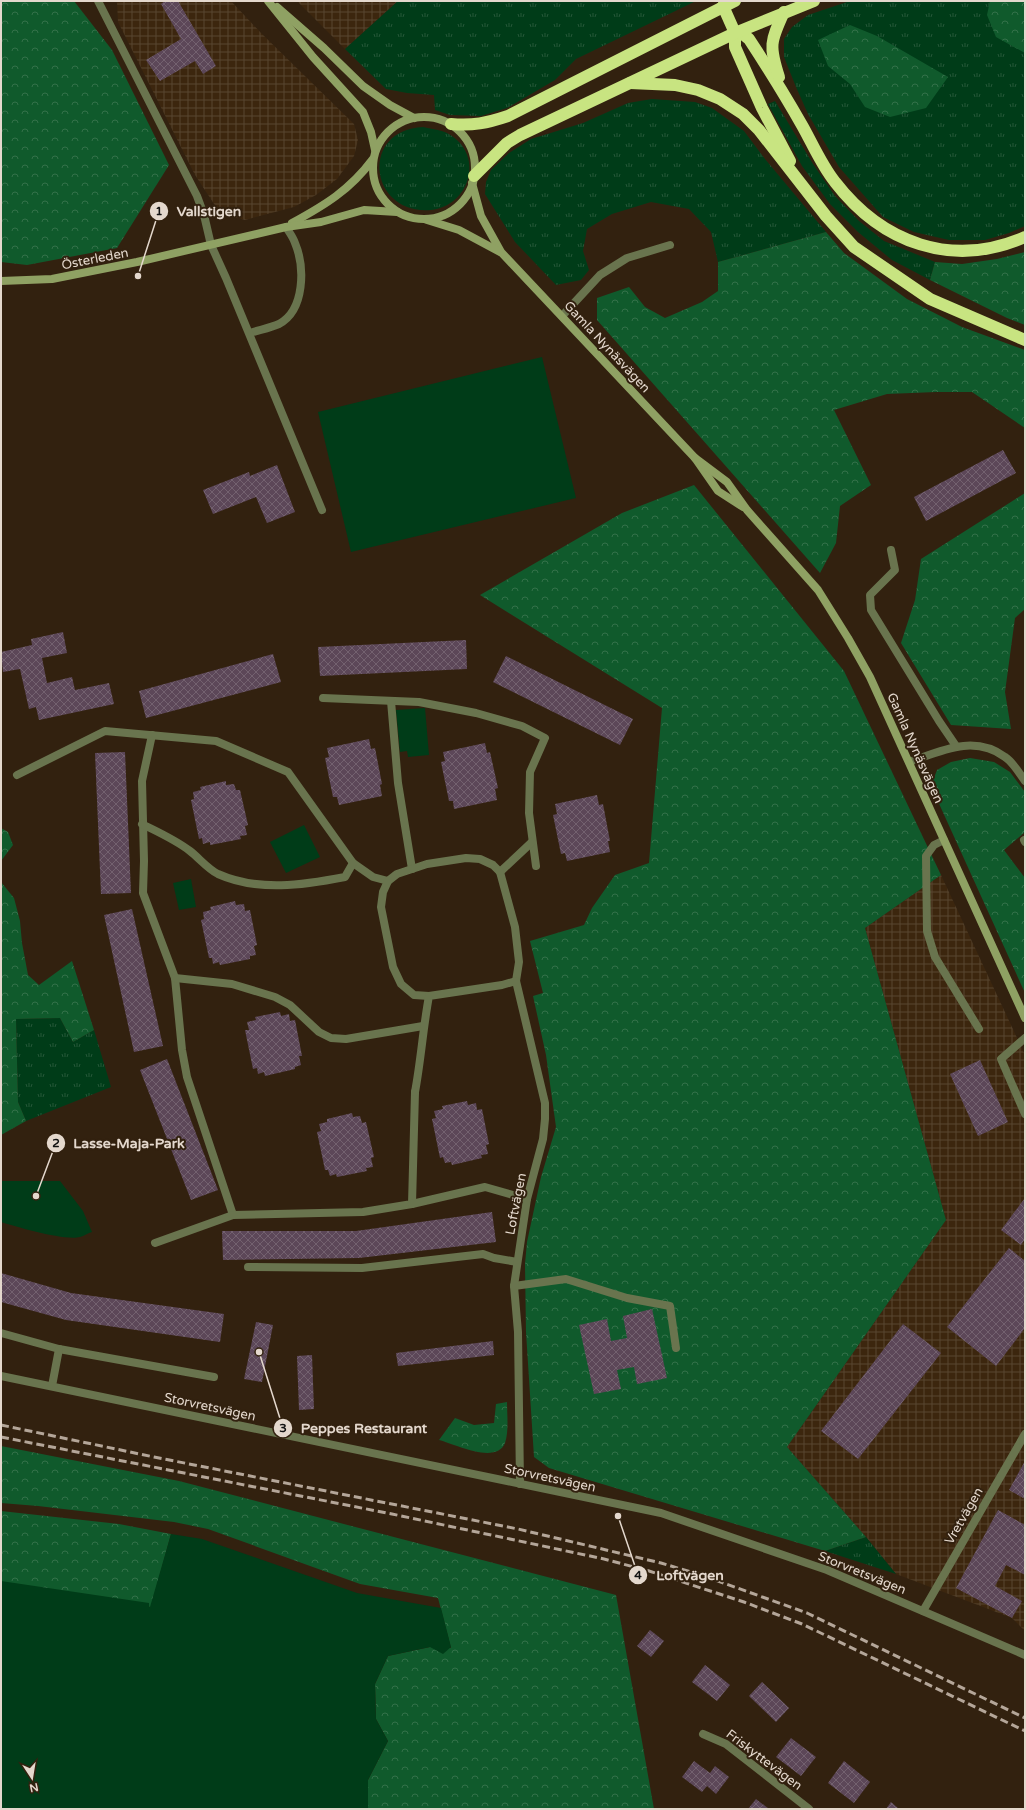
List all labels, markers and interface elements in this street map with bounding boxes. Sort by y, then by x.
callout: Vallstigen [149,198,249,224]
text: Vallstigen [177,203,241,220]
text: 1 [155,204,163,218]
street label: Österleden [60,245,130,273]
street label: Gamla Nynäsvägen [560,298,654,396]
street label: Gamla Nynäsvägen [883,690,947,806]
callout: Lasse-Maja-Park [46,1130,193,1156]
text: Lasse-Maja-Park [73,1135,185,1152]
text: 2 [52,1136,60,1150]
street label: Loftvägen [502,1172,530,1236]
street label: Storvretsvägen [163,1389,257,1425]
callout: Peppes Restaurant [273,1415,435,1441]
text: Peppes Restaurant [301,1420,428,1437]
text: 3 [279,1421,287,1435]
street label: Storvretsvägen [503,1460,597,1496]
street label: Vretvägen [941,1485,987,1547]
street label: Storvretsvägen [816,1548,908,1598]
callout: Loftvägen [628,1562,732,1588]
text: Loftvägen [656,1567,724,1584]
text: 4 [634,1568,642,1582]
street label: Friskyttevägen [723,1726,805,1794]
north arrow [12,1758,52,1798]
text: N [28,1780,40,1795]

